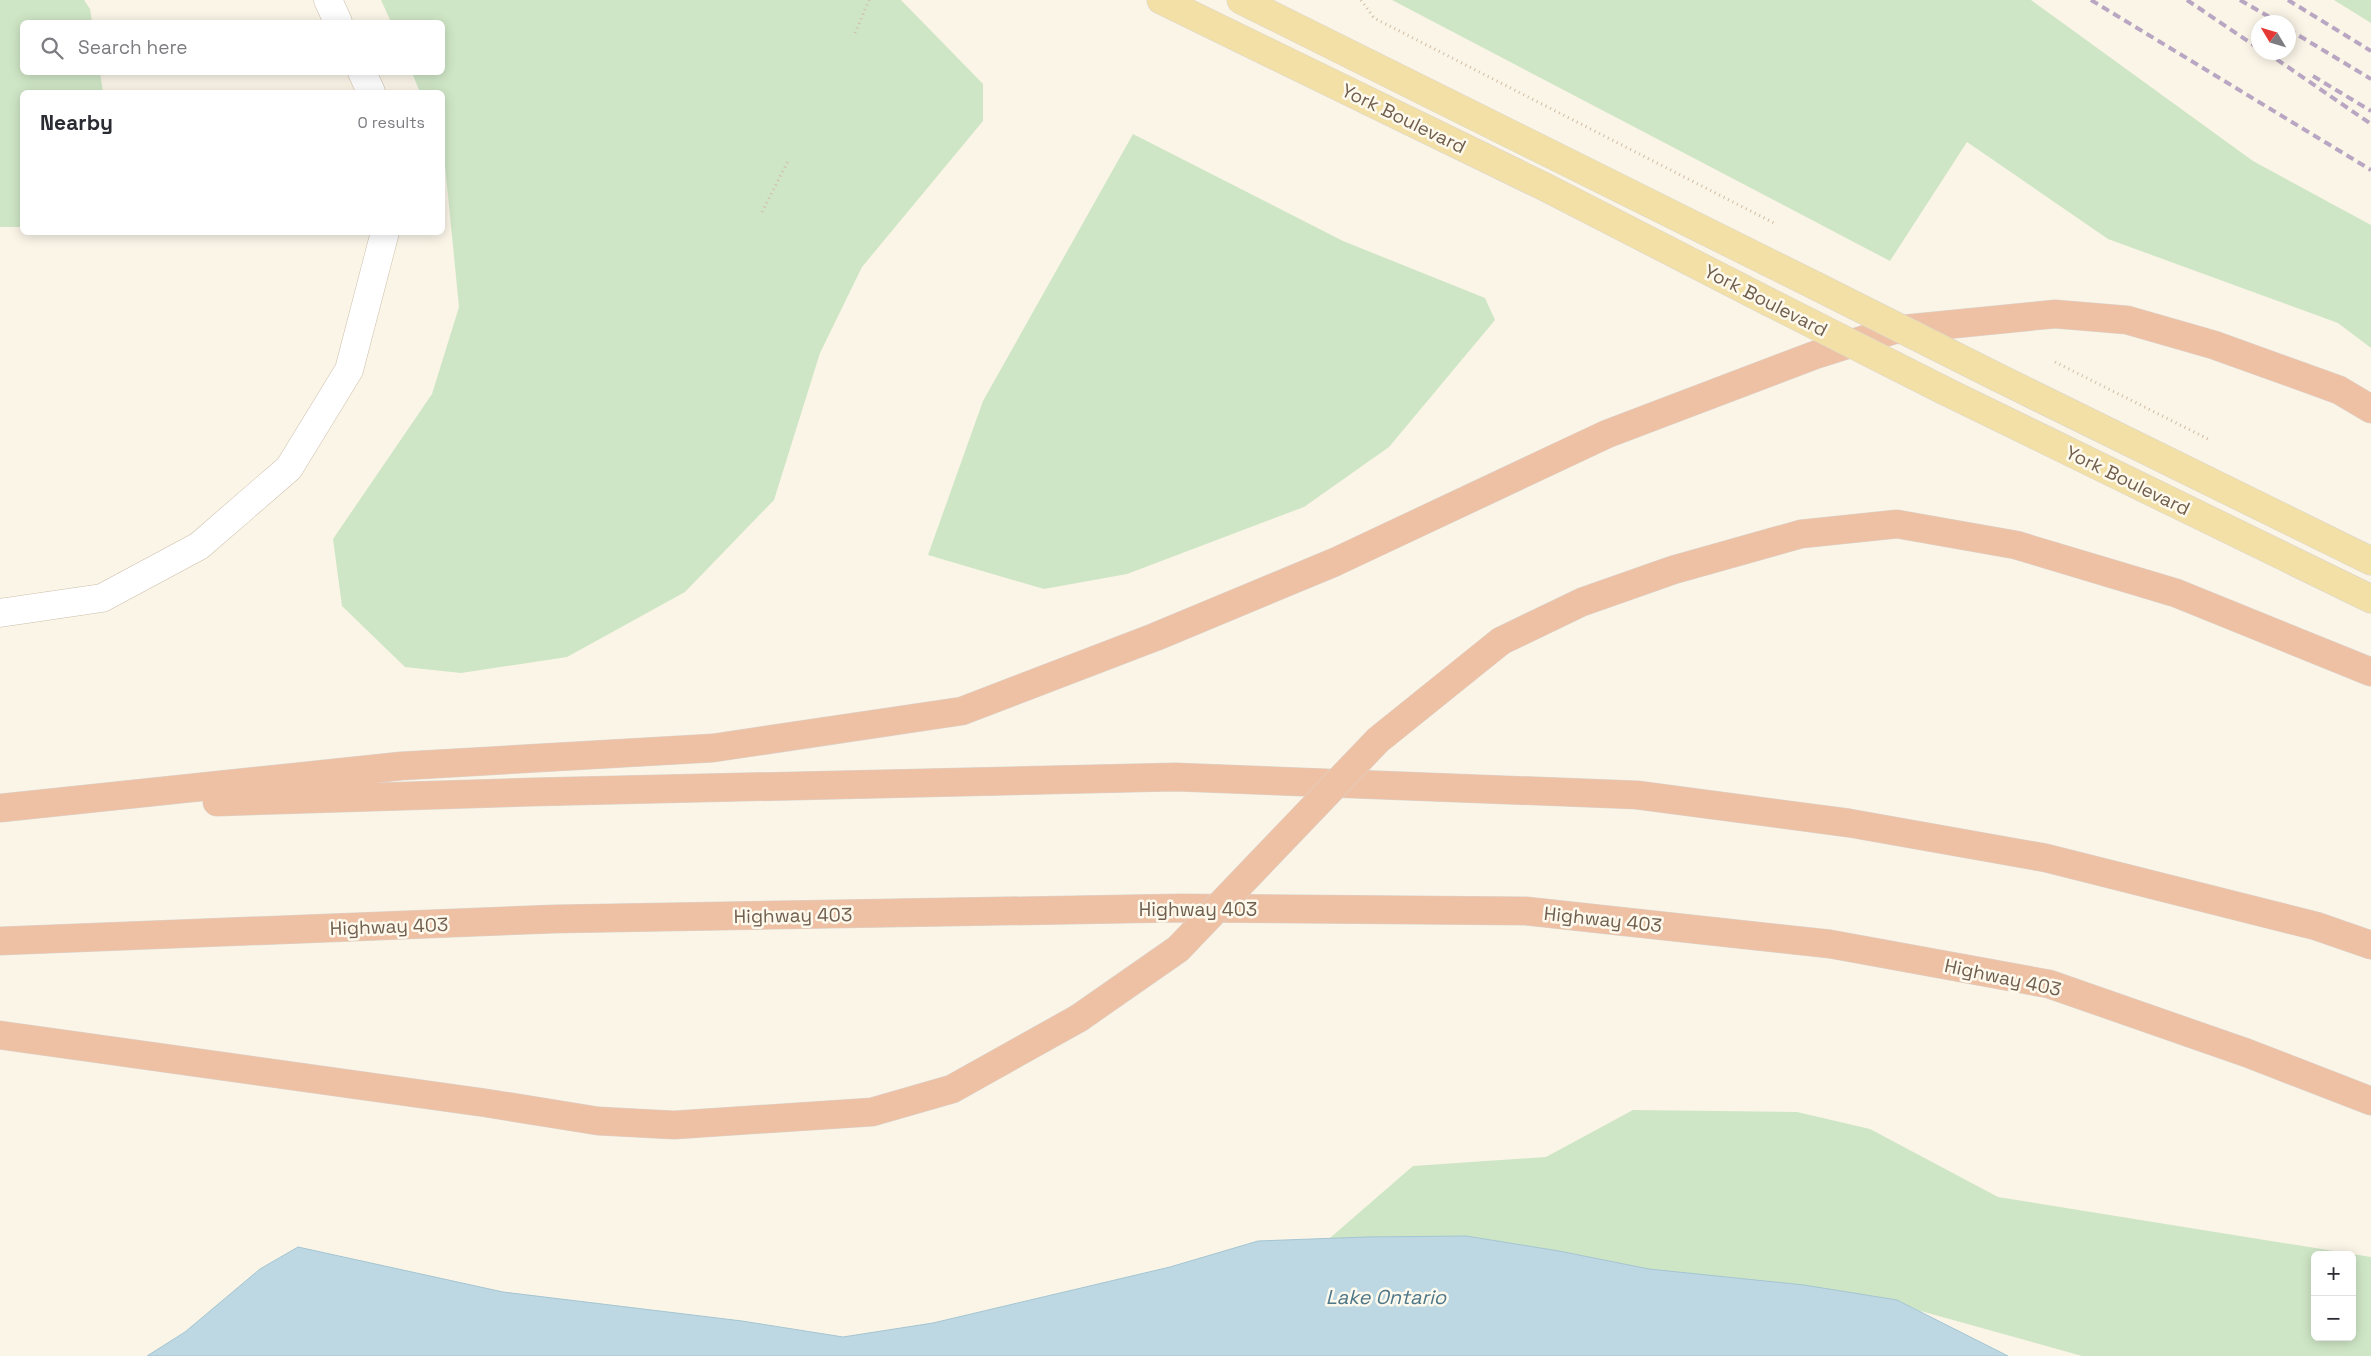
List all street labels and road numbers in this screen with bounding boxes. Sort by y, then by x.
street label: York Boulevard [1337,78,1470,159]
street label: York Boulevard [1700,259,1832,342]
street label: York Boulevard [2061,440,2194,521]
street label: Highway 403 [1139,897,1257,922]
street label: Highway 403 [1543,901,1663,938]
street label: Highway 403 [733,902,853,929]
street label: Highway 403 [329,912,449,941]
street label: Highway 403 [1942,953,2064,1002]

